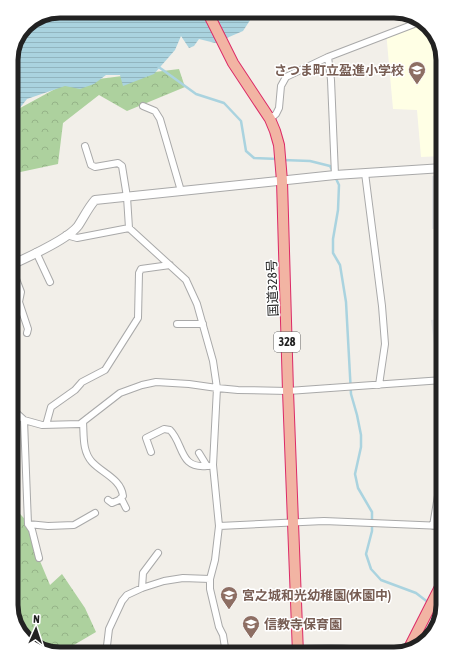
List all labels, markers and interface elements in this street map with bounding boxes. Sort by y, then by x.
school or university icon: さつま町立盈進小学校 [407,60,427,85]
place label: さつま町立盈進小学校 [274,63,404,78]
street label: 国道328号 [264,259,281,317]
road number: 328 [274,332,300,352]
school or university icon: 宮之城和光幼稚園(休園中) [219,585,239,610]
place label: 宮之城和光幼稚園(休園中) [242,588,391,603]
north arrow [16,609,56,649]
text: N [33,613,40,625]
school or university icon: 信教寺保育園 [241,614,261,639]
place label: 信教寺保育園 [264,617,342,632]

